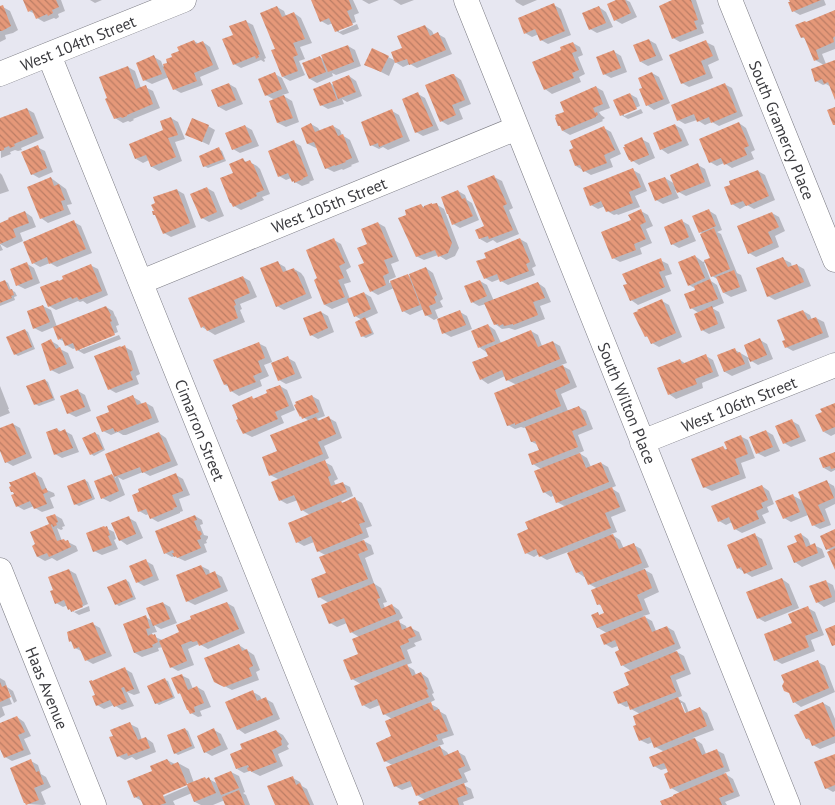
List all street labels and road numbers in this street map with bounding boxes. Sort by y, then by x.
street label: West 104th Street [17,11,139,75]
street label: South Gramercy Place [745,57,819,203]
street label: West 105th Street [268,173,390,237]
street label: South Wilton Place [593,339,661,467]
street label: West 106th Street [678,372,800,436]
street label: Cimarron Street [171,376,230,484]
street label: Haas Avenue [21,644,73,732]

